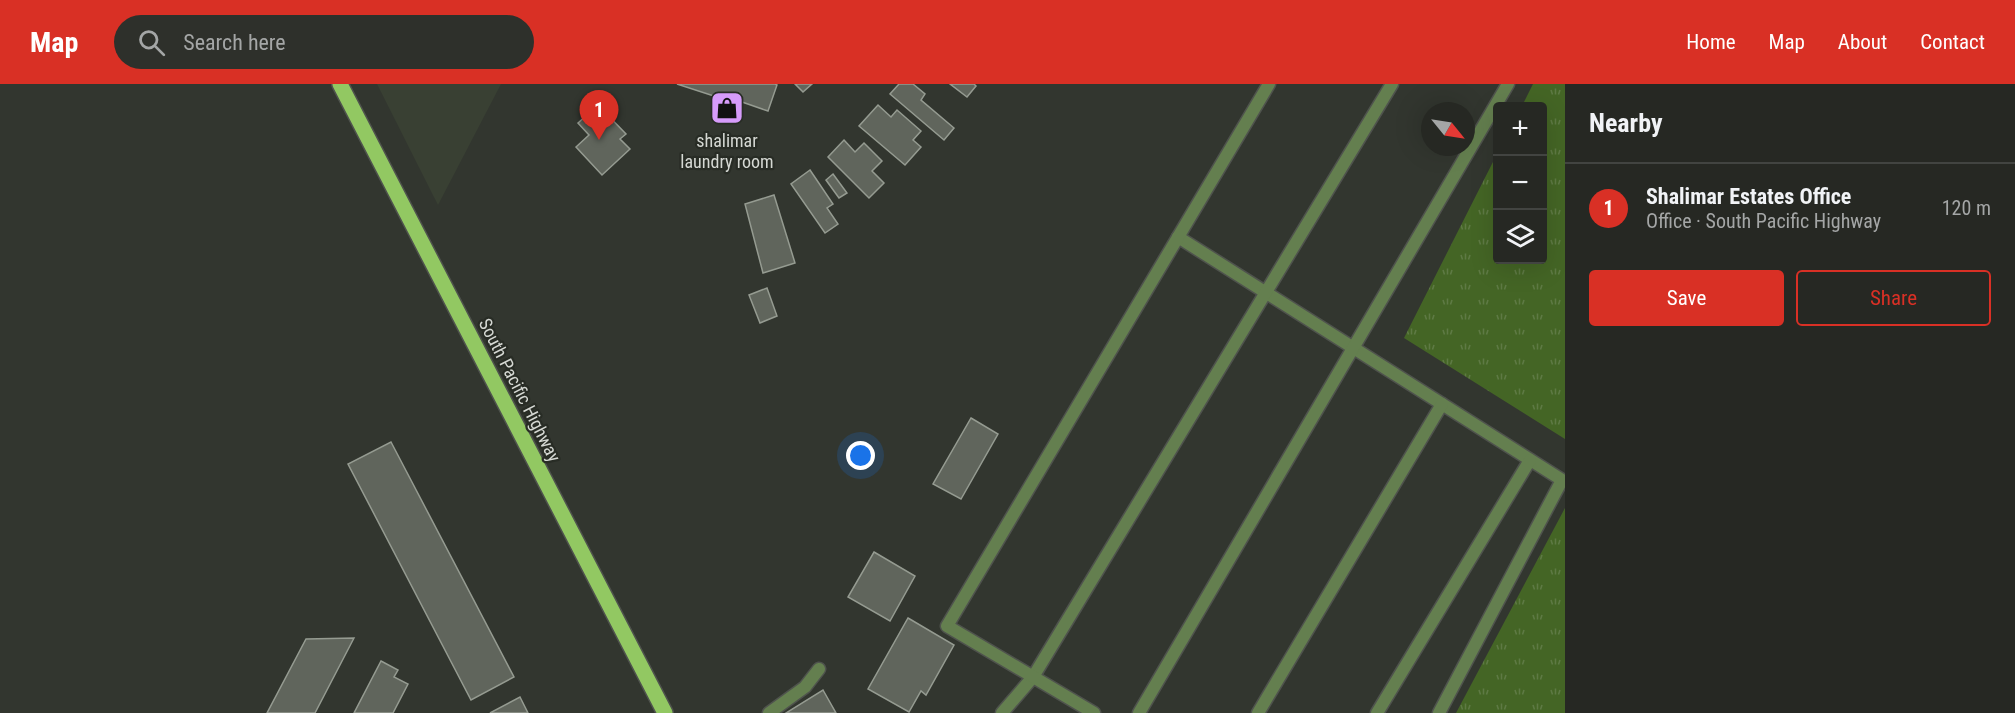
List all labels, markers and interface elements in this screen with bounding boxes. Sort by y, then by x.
search box [114,15,534,69]
text: Map [30,26,78,59]
icon: search [135,26,168,59]
text: Search here [183,30,286,55]
text: Home [1686,30,1736,54]
text: Map [1769,30,1805,54]
text: About [1838,30,1887,54]
text: Contact [1920,30,1985,54]
shop icon: shalimar laundry room [709,90,745,126]
pin: 1 [580,91,618,140]
north arrow [1421,102,1475,156]
map controls [1493,102,1547,264]
button: + [1493,102,1547,156]
text: Nearby [1589,108,1663,138]
place label: shalimar laundry room [680,130,774,172]
button: − [1493,156,1547,210]
text: Shalimar Estates Office [1646,184,1851,209]
text: 1 [1603,196,1614,220]
text: 120 m [1942,196,1991,220]
text: Office · South Pacific Highway [1646,209,1881,233]
button: layers [1493,210,1547,264]
button: Save [1589,270,1784,326]
button: Share [1796,270,1991,326]
street label: South Pacific Highway [475,315,565,466]
your location [846,441,875,470]

